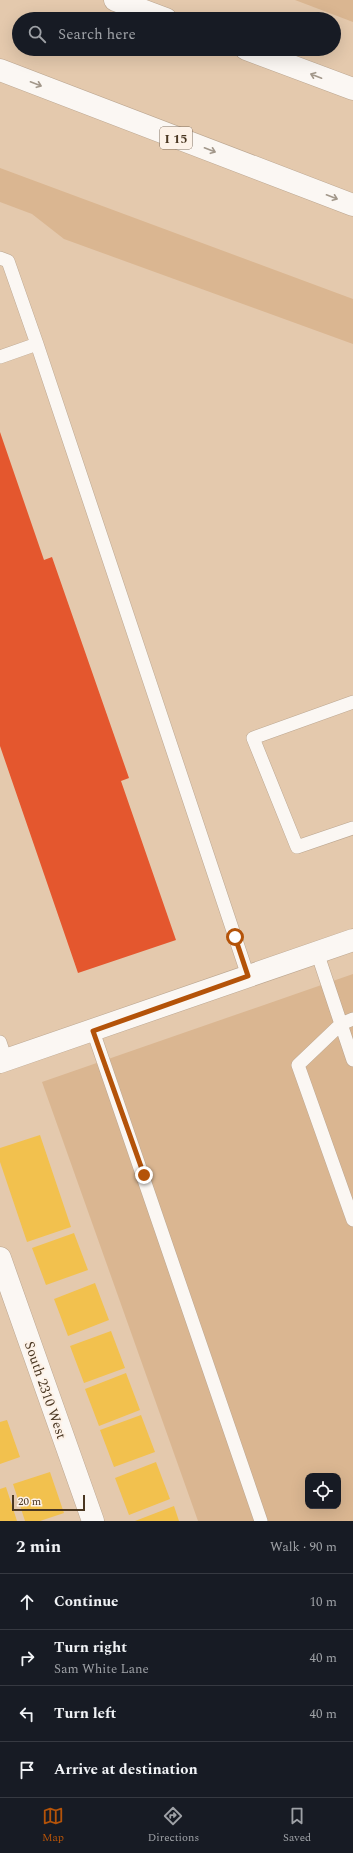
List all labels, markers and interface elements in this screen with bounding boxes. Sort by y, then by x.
search box [12,12,341,56]
icon: search [26,23,48,45]
text: Search here [58,23,136,46]
one-way arrow [311,71,323,79]
one-way arrow [30,81,42,89]
road number: I 15 [160,127,192,149]
one-way arrow [204,147,216,155]
one-way arrow [325,193,337,201]
route start [226,928,244,946]
route end [135,1166,153,1184]
street label: South 2310 West [19,1338,72,1442]
map controls [305,1473,341,1509]
button: locate [305,1473,341,1509]
scale bar [12,1493,85,1512]
text: 20 m [18,1493,41,1510]
text: 2 min [16,1534,61,1560]
text: Walk · 90 m [270,1537,337,1557]
text: Continue [54,1590,119,1613]
icon: ahead [16,1591,38,1613]
text: 10 m [310,1592,337,1612]
text: Turn right [54,1636,127,1659]
icon: right [16,1647,38,1669]
text: 40 m [310,1648,337,1668]
text: Sam White Lane [54,1659,149,1679]
text: Turn left [54,1702,116,1725]
icon: left [16,1703,38,1725]
text: 40 m [310,1704,337,1724]
text: Arrive at destination [54,1758,198,1781]
icon: arrive [16,1759,38,1781]
tab: Map [42,1805,64,1846]
tab: Directions [148,1805,199,1846]
tab: Saved [283,1805,311,1846]

